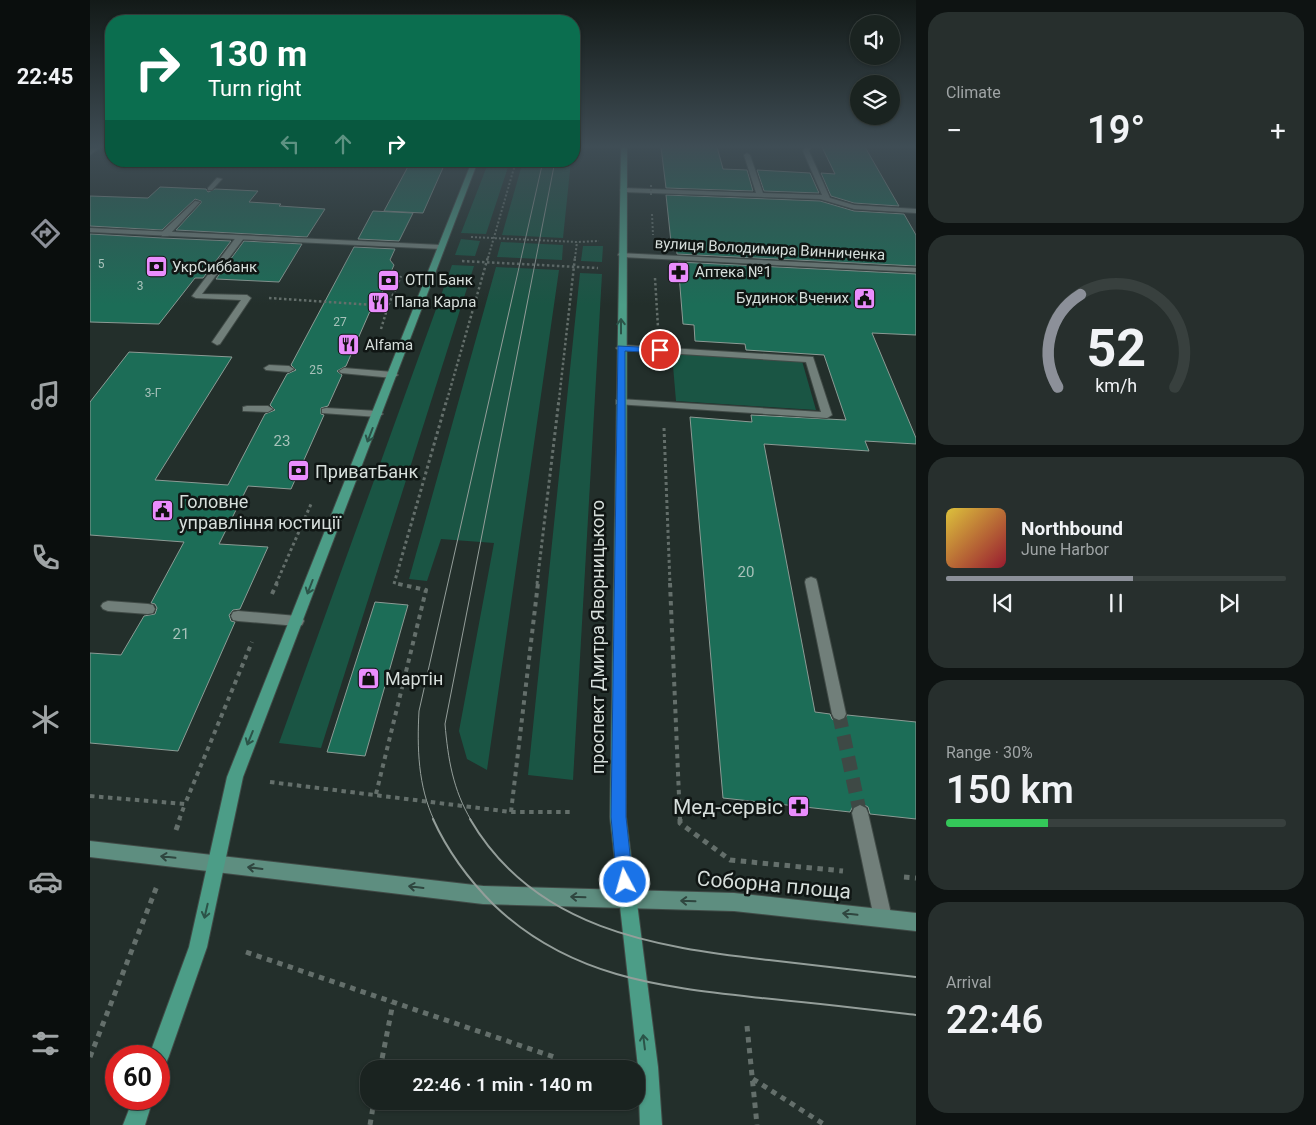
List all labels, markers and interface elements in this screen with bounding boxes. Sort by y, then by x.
map controls [850,15,900,125]
button: sound [850,15,900,65]
text: 130 m [208,34,307,75]
icon: right [125,35,190,100]
text: 22:45 [17,64,73,89]
button: layers [850,75,900,125]
text: Turn right [208,76,302,101]
text: Climate [946,83,1001,102]
text: 19° [1087,108,1145,152]
text: − [946,114,962,147]
text: + [1270,114,1286,147]
icon: left [276,130,304,158]
icon: ahead [329,130,357,158]
icon: right [382,130,410,158]
icon: directions [28,216,63,251]
street label: вулиця Володимира Винниченка [654,234,886,264]
bank icon: УкрСиббанк [144,255,168,279]
house number: 5 [98,257,105,271]
place label: УкрСиббанк [172,258,257,276]
pharmacy icon: Аптека №1 [667,260,691,284]
place label: Аптека №1 [695,263,772,281]
bank icon: ОТП Банк [377,268,401,292]
place label: ОТП Банк [405,271,473,289]
house number: 3 [137,279,143,293]
public building icon: Будинок Вчених [853,286,877,310]
place label: Будинок Вчених [736,289,850,307]
restaurant icon: Папа Карла [366,290,390,314]
place label: Папа Карла [394,293,476,311]
house number: 27 [333,315,347,329]
one-way arrow [616,318,626,334]
text: 52 [1086,318,1146,379]
pin [639,329,681,371]
restaurant icon: Alfama [337,333,361,357]
place label: Alfama [365,336,413,354]
icon: arrive [646,336,674,364]
house number: 25 [309,363,323,377]
text: km/h [1095,375,1137,396]
icon: music [28,378,63,413]
house number: 3-Г [145,386,162,400]
one-way arrow [364,427,374,442]
house number: 23 [274,432,290,450]
bank icon: ПриватБанк [287,459,311,483]
place label: ПриватБанк [315,461,418,482]
place label: Головне управління юстиції [179,491,342,533]
public building icon: Головне управління юстиції [151,499,175,523]
street label: проспект Дмитра Яворницького [587,500,608,774]
text: Northbound [1021,517,1123,540]
icon: phone [28,540,63,575]
text: June Harbor [1021,540,1109,559]
house number: 20 [738,563,754,581]
one-way arrow [305,578,314,594]
icon: previous [989,589,1017,617]
icon: pause [1102,589,1130,617]
icon: next [1215,589,1243,617]
house number: 21 [173,625,189,643]
shop icon: Мартін [357,666,381,690]
place label: Мартін [385,668,443,689]
icon: climate [28,702,63,737]
one-way arrow [245,730,255,745]
text: Range · 30% [946,743,1033,762]
text: 150 km [946,768,1074,812]
place label: Мед-сервіс [673,795,783,819]
pharmacy icon: Мед-сервіс [787,795,811,819]
one-way arrow [160,852,176,862]
position arrow [598,855,650,907]
one-way arrow [247,863,263,873]
icon: car [28,864,63,899]
street label: Соборна площа [696,866,852,904]
one-way arrow [409,882,425,892]
one-way arrow [571,893,587,902]
one-way arrow [681,896,697,905]
one-way arrow [201,902,210,918]
one-way arrow [842,909,858,919]
text: Arrival [946,973,991,992]
text: 22:46 [946,998,1043,1042]
icon: filters [28,1026,63,1061]
one-way arrow [639,1034,649,1050]
speed limit sign: 60 [105,1045,170,1110]
text: 22:46 · 1 min · 140 m [412,1073,593,1096]

